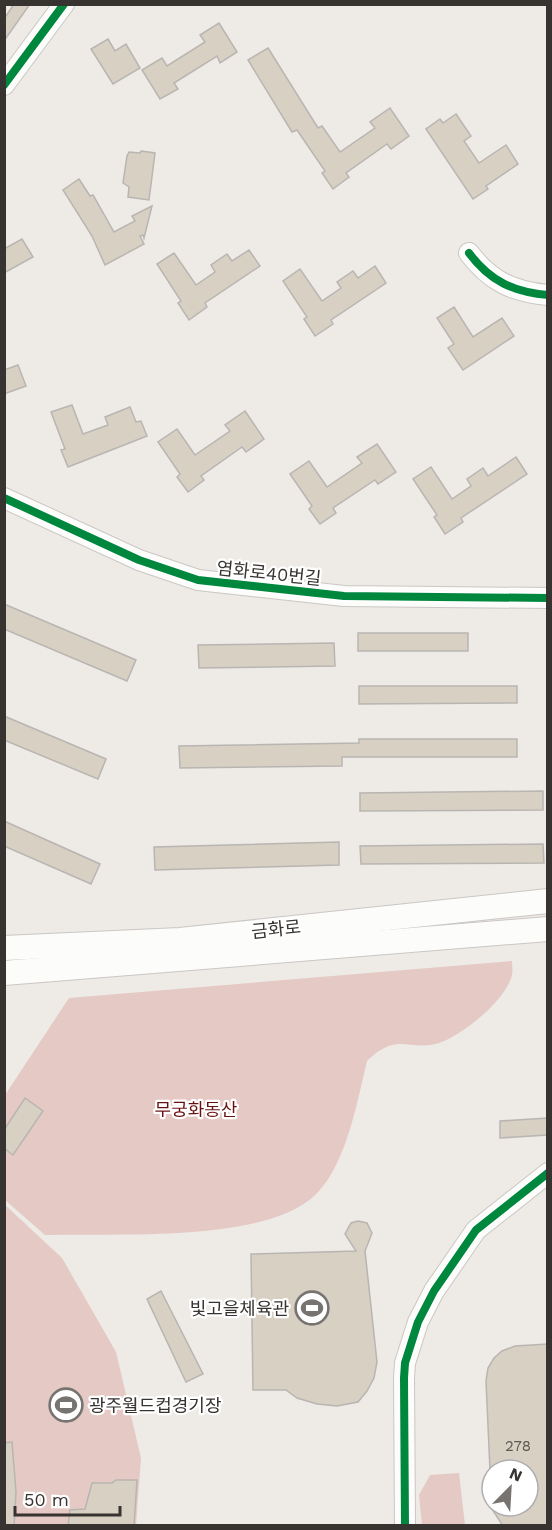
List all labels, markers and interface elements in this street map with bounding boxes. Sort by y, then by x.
street label: 염화로40번길 [216,557,322,589]
street label: 금화로 [250,916,302,942]
park label: 무궁화동산 [155,1099,237,1120]
sports icon: 빛고을체육관 [294,1290,330,1326]
place label: 빛고을체육관 [190,1298,289,1319]
sports icon: 광주월드컵경기장 [48,1387,84,1423]
place label: 광주월드컵경기장 [89,1395,221,1416]
house number: 278 [505,1437,531,1455]
north arrow [480,1458,540,1518]
text: N [507,1464,525,1486]
scale bar [15,1479,120,1517]
text: 50 m [24,1489,69,1510]

